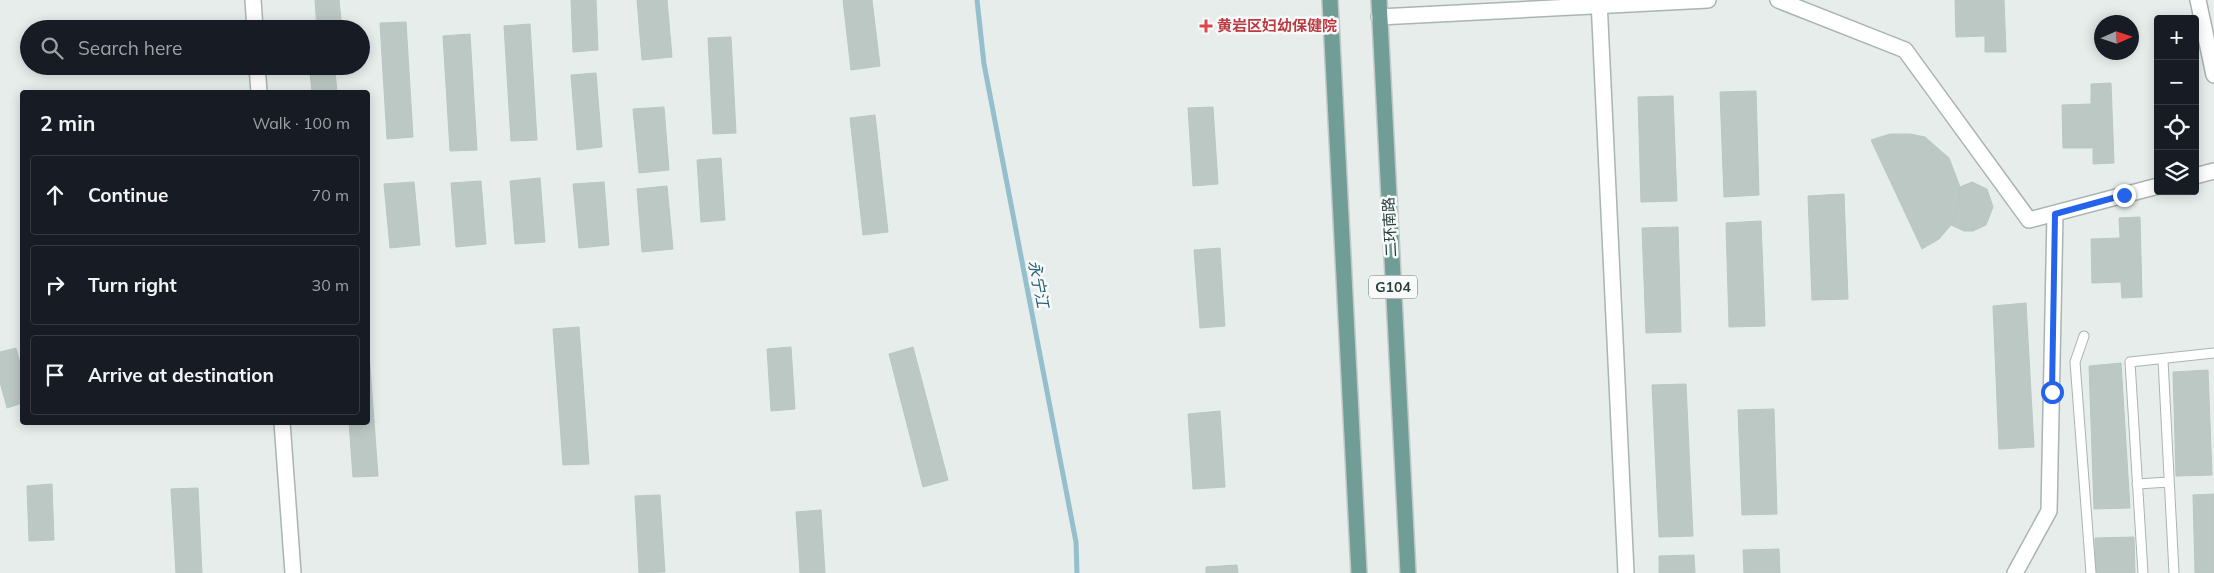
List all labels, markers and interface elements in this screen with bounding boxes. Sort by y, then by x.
north arrow [2094,15,2139,60]
map controls [2154,15,2199,195]
button: + [2154,15,2199,60]
place label: 黄岩区妇幼保健院 [1217,16,1337,35]
marker: 黄岩区妇幼保健院 [1199,19,1213,33]
search box [20,20,370,75]
icon: search [38,34,66,62]
text: Search here [78,36,182,60]
button: − [2154,60,2199,105]
button: locate [2154,105,2199,150]
text: 2 min [40,110,95,136]
text: Walk · 100 m [252,113,350,133]
button: layers [2154,150,2199,195]
icon: ahead [41,181,69,209]
text: Continue [88,183,168,207]
route end [2113,184,2136,207]
text: 70 m [312,185,349,205]
street label: 二环南路 [1378,197,1401,257]
water label: 永宁江 [1025,259,1054,311]
icon: right [41,271,69,299]
text: Turn right [88,273,177,297]
text: 30 m [312,275,349,295]
road number: G104 [1369,276,1417,298]
icon: arrive [41,361,69,389]
text: Arrive at destination [88,363,274,387]
route start [2041,381,2064,404]

